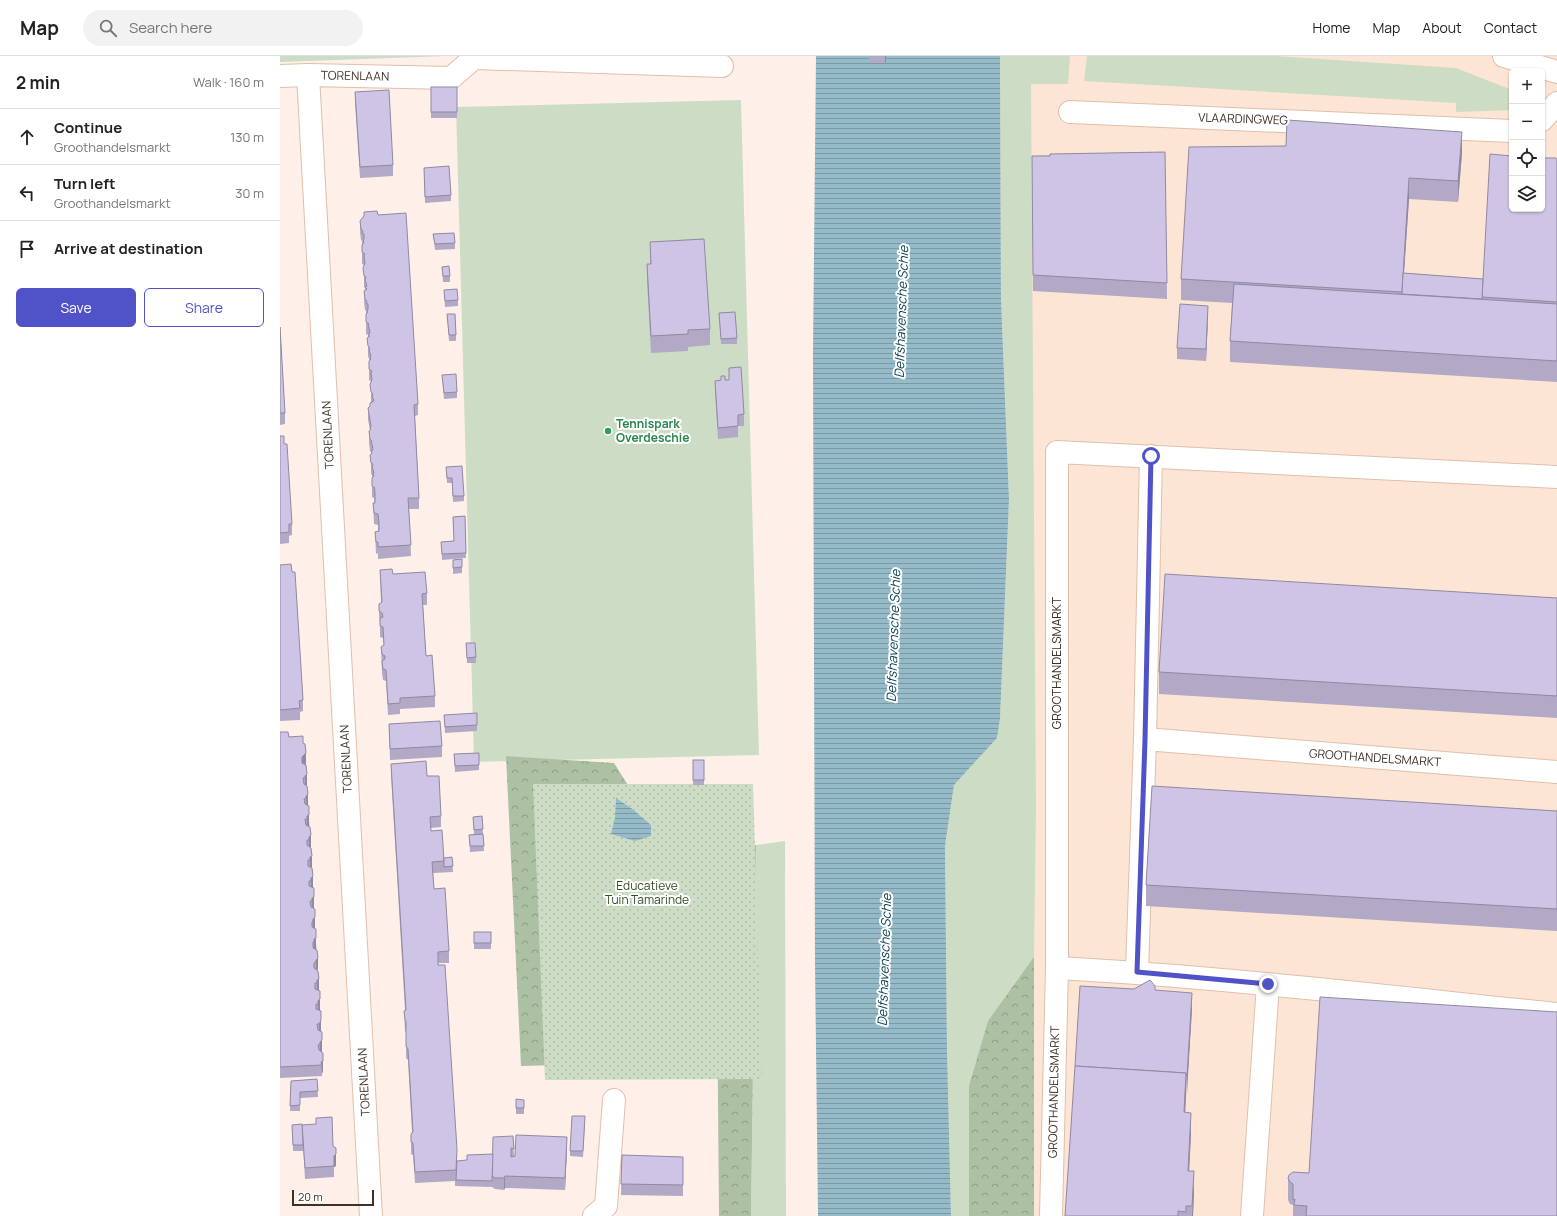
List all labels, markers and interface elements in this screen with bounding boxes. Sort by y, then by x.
search box [83,10,363,46]
text: Map [20,15,59,41]
icon: search [97,17,119,39]
text: Search here [129,17,212,38]
text: Home [1313,18,1350,37]
text: Map [1372,18,1400,37]
text: About [1422,18,1462,37]
text: Contact [1484,18,1537,37]
street label: TORENLAAN [321,66,389,85]
map controls [1509,68,1545,212]
button: + [1509,68,1545,104]
text: 2 min [16,71,60,94]
text: Walk · 160 m [193,73,264,91]
button: − [1509,104,1545,140]
street label: VLAARDINGWEG [1198,108,1289,129]
text: Continue [54,117,122,138]
icon: ahead [16,126,38,148]
text: 130 m [230,128,264,146]
text: Groothandelsmarkt [54,138,171,156]
button: locate [1509,140,1545,176]
text: Turn left [54,173,116,194]
button: layers [1509,176,1545,212]
icon: left [16,182,38,204]
text: 30 m [235,184,264,202]
text: Groothandelsmarkt [54,194,171,212]
icon: arrive [16,238,38,260]
text: Arrive at destination [54,238,203,259]
water label: Delfshavensche Schie [890,244,912,379]
button: Save [16,288,136,327]
button: Share [144,288,264,327]
street label: TORENLAAN [317,400,338,470]
place label: Tennispark Overdeschie [616,415,689,446]
marker: Tennispark Overdeschie [603,426,613,436]
route start [1142,447,1160,465]
water label: Delfshavensche Schie [882,568,904,703]
street label: GROOTHANDELSMARKT [1048,596,1065,729]
street label: TORENLAAN [335,724,356,794]
street label: GROOTHANDELSMARKT [1308,744,1442,771]
park label: Educatieve Tuin Tamarinde [605,877,689,908]
water label: Delfshavensche Schie [873,892,895,1027]
route end [1259,975,1277,993]
street label: GROOTHANDELSMARKT [1044,1025,1063,1158]
street label: TORENLAAN [353,1047,374,1117]
scale bar [292,1188,374,1207]
text: 20 m [298,1189,323,1204]

